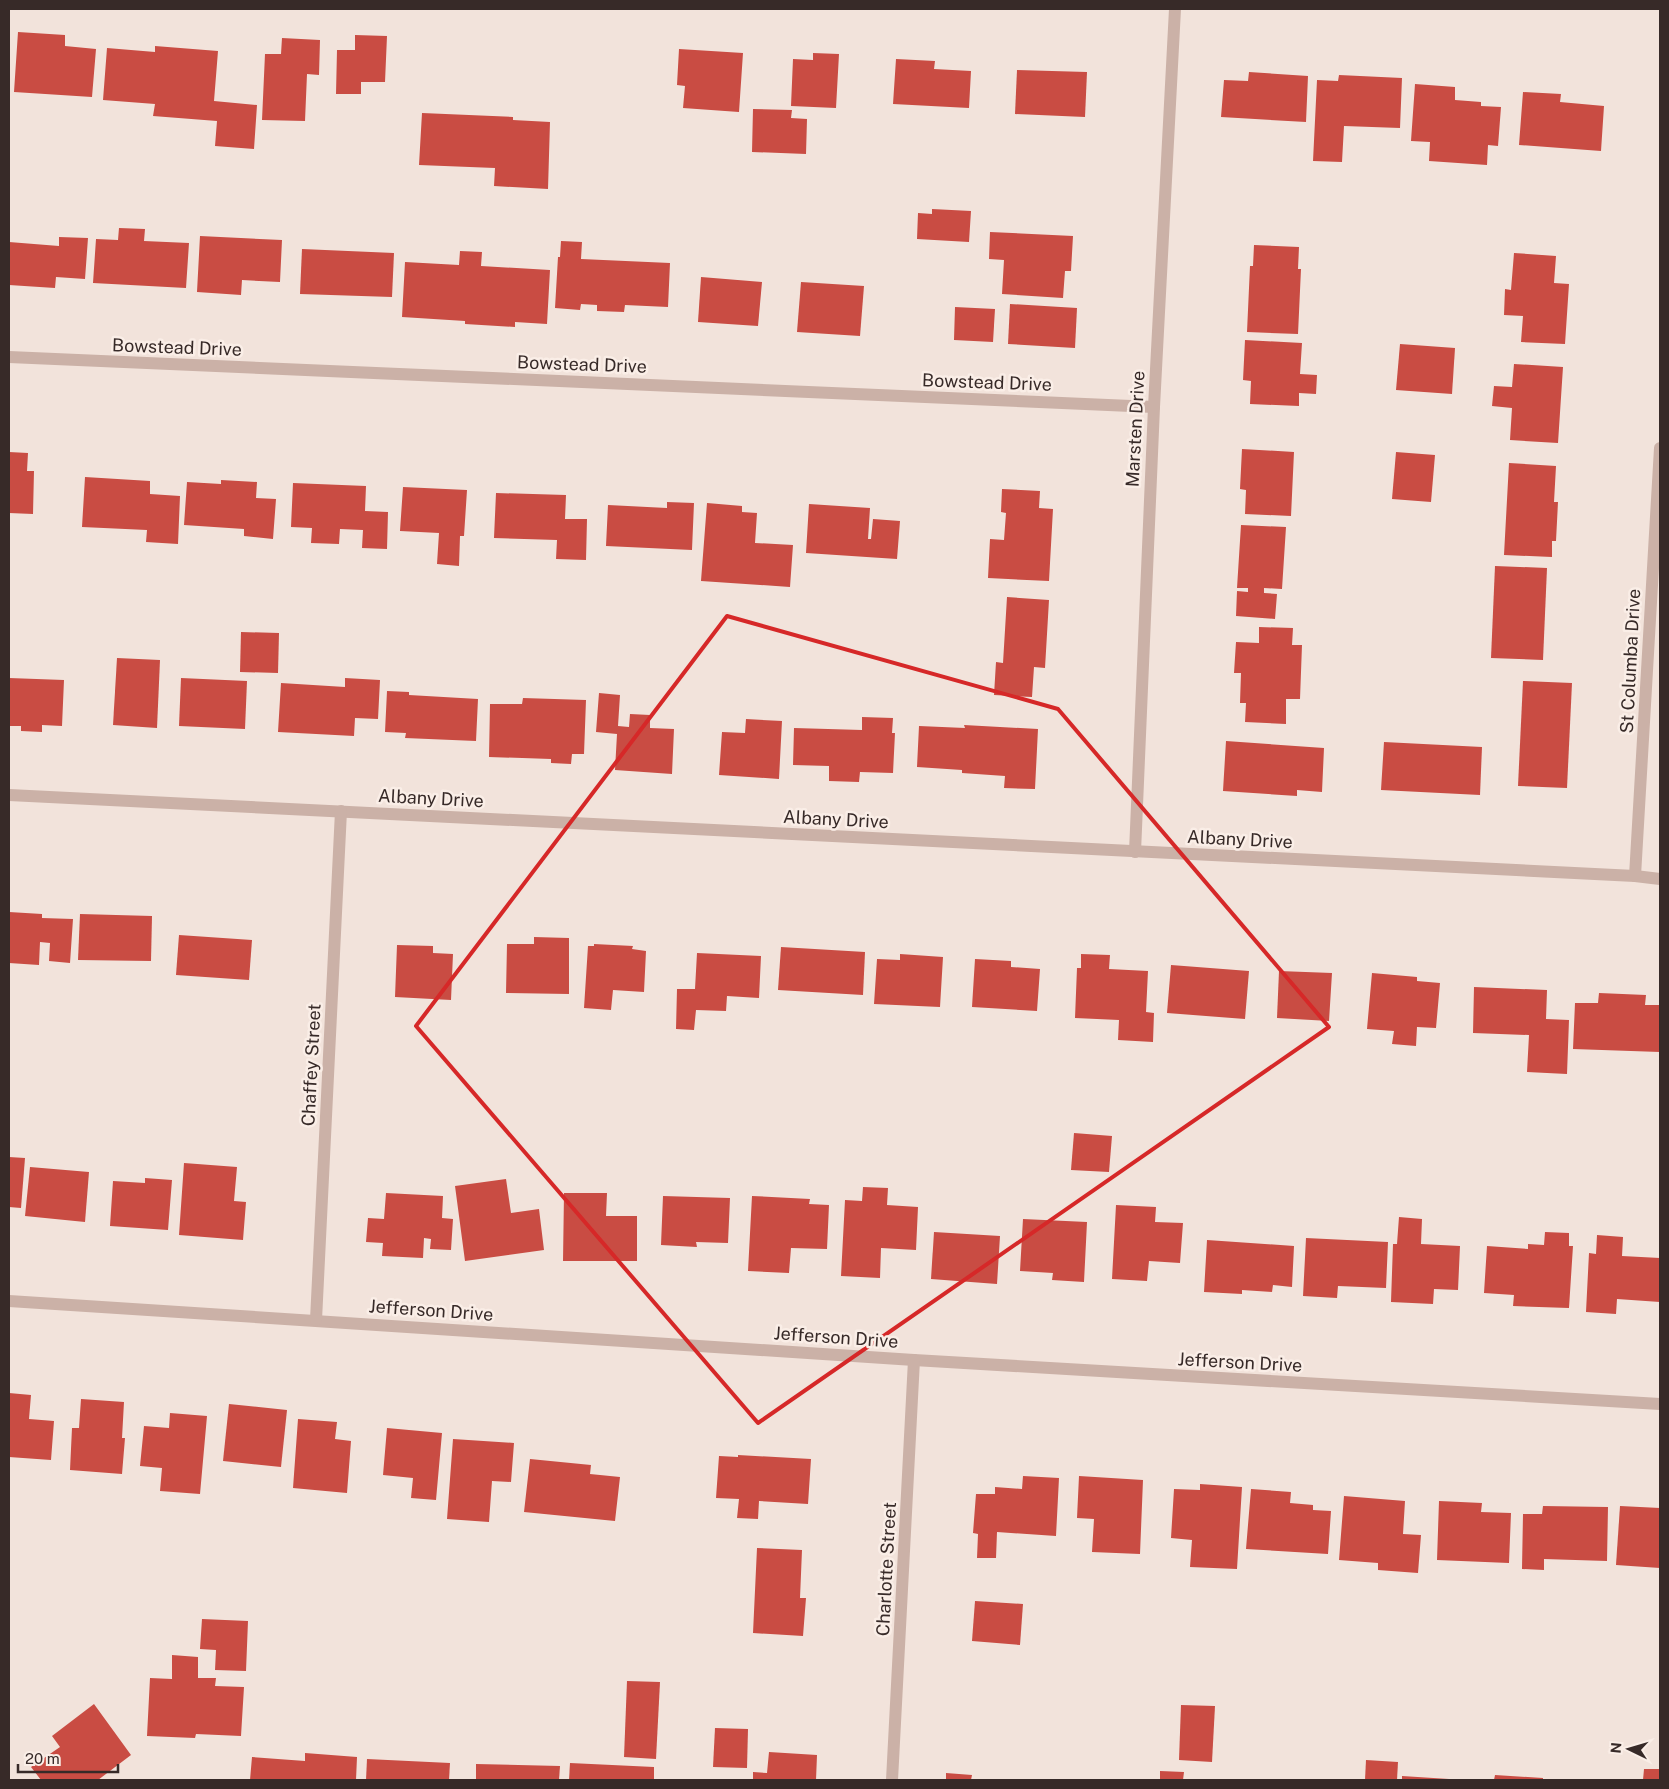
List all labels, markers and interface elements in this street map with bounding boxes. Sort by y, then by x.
street label: Bowstead Drive [112,334,242,360]
street label: Bowstead Drive [517,351,647,377]
street label: Bowstead Drive [922,369,1052,395]
street label: Marsten Drive [1121,370,1149,488]
street label: St Columba Drive [1616,588,1644,734]
street label: Albany Drive [378,785,484,811]
street label: Albany Drive [783,806,889,832]
street label: Albany Drive [1187,826,1293,852]
street label: Chaffey Street [297,1003,325,1127]
street label: Jefferson Drive [368,1295,494,1325]
street label: Jefferson Drive [773,1322,899,1352]
street label: Jefferson Drive [1177,1348,1303,1376]
street label: Charlotte Street [872,1501,900,1637]
north arrow [1604,1724,1654,1774]
scale bar [18,1742,118,1774]
text: N [1608,1742,1624,1754]
text: 20 m [25,1750,60,1767]

